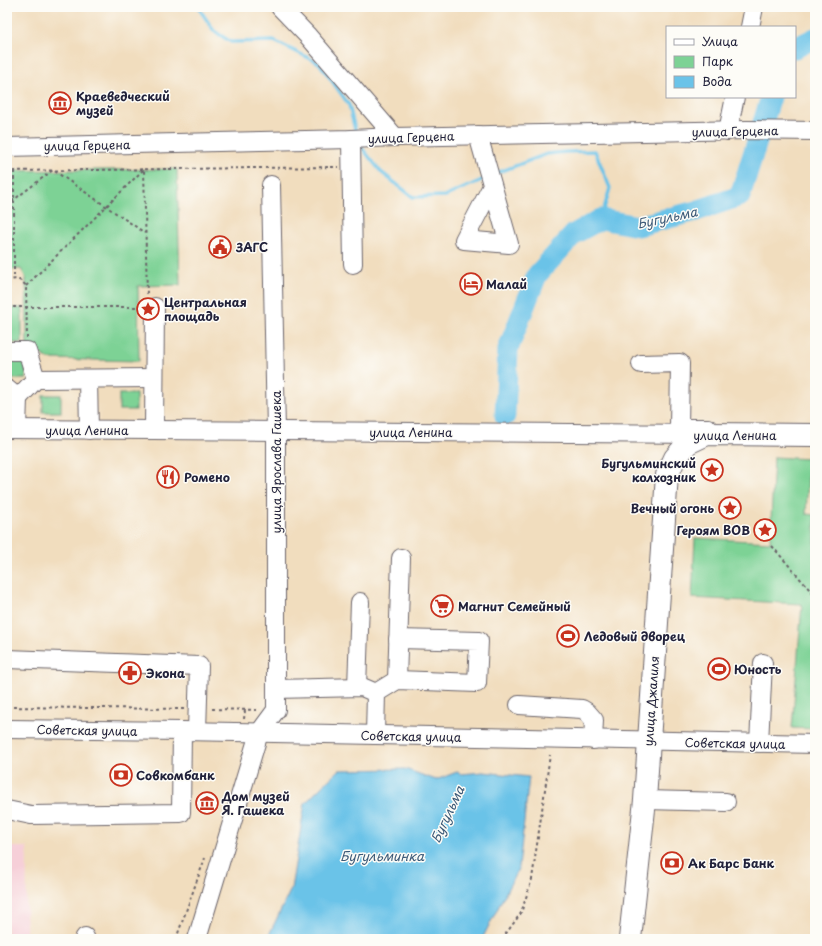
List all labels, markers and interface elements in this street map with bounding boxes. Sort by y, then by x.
legend [666,26,796,98]
text: Улица [702,32,738,50]
text: Парк [702,52,734,70]
text: Вода [702,72,732,90]
place label: Краеведческий музей [76,87,170,119]
museum icon: Краеведческий музей [47,90,73,116]
street label: улица Герцена [692,121,779,141]
street label: улица Герцена [367,126,455,148]
street label: улица Герцена [44,135,131,155]
water label: Бугульма [635,201,700,233]
public building icon: ЗАГС [207,234,233,260]
place label: ЗАГС [235,238,268,256]
hotel icon: Малай [458,271,484,297]
place label: Малай [486,275,527,293]
place label: Центральная площадь [164,293,247,325]
place icon: Центральная площадь [135,296,161,322]
street label: улица Ярослава Гашека [267,390,285,533]
street label: улица Ленина [45,421,129,439]
street label: улица Ленина [369,423,453,441]
street label: улица Ленина [693,426,777,444]
place label: Бугульминский колхозник [601,454,696,486]
place icon: Бугульминский колхозник [699,457,725,483]
restaurant icon: Ромено [155,464,181,490]
place label: Ромено [184,468,230,486]
place icon: Вечный огонь [717,495,743,521]
place label: Вечный огонь [631,499,714,517]
place icon: Героям ВОВ [752,517,778,543]
place label: Героям ВОВ [677,521,750,539]
supermarket icon: Магнит Семейный [429,593,455,619]
place label: Магнит Семейный [458,597,571,615]
sports icon: Ледовый дворец [555,623,581,649]
place label: Ледовый дворец [584,627,686,645]
street label: улица Джалиля [639,655,663,747]
sports icon: Юность [706,656,732,682]
pharmacy icon: Экона [117,660,143,686]
place label: Юность [734,660,782,678]
place label: Экона [146,664,185,682]
street label: Советская улица [36,720,138,740]
street label: Советская улица [360,726,462,746]
street label: Советская улица [684,733,786,753]
bank icon: Совкомбанк [108,762,134,788]
place label: Совкомбанк [136,766,215,784]
water label: Бугульма [425,781,469,846]
place label: Дом музей Я. Гашека [221,787,290,819]
museum icon: Дом музей Я. Гашека [194,790,220,816]
water label: Бугульминка [340,846,425,865]
bank icon: Ак Барс Банк [659,850,685,876]
place label: Ак Барс Банк [688,854,775,872]

